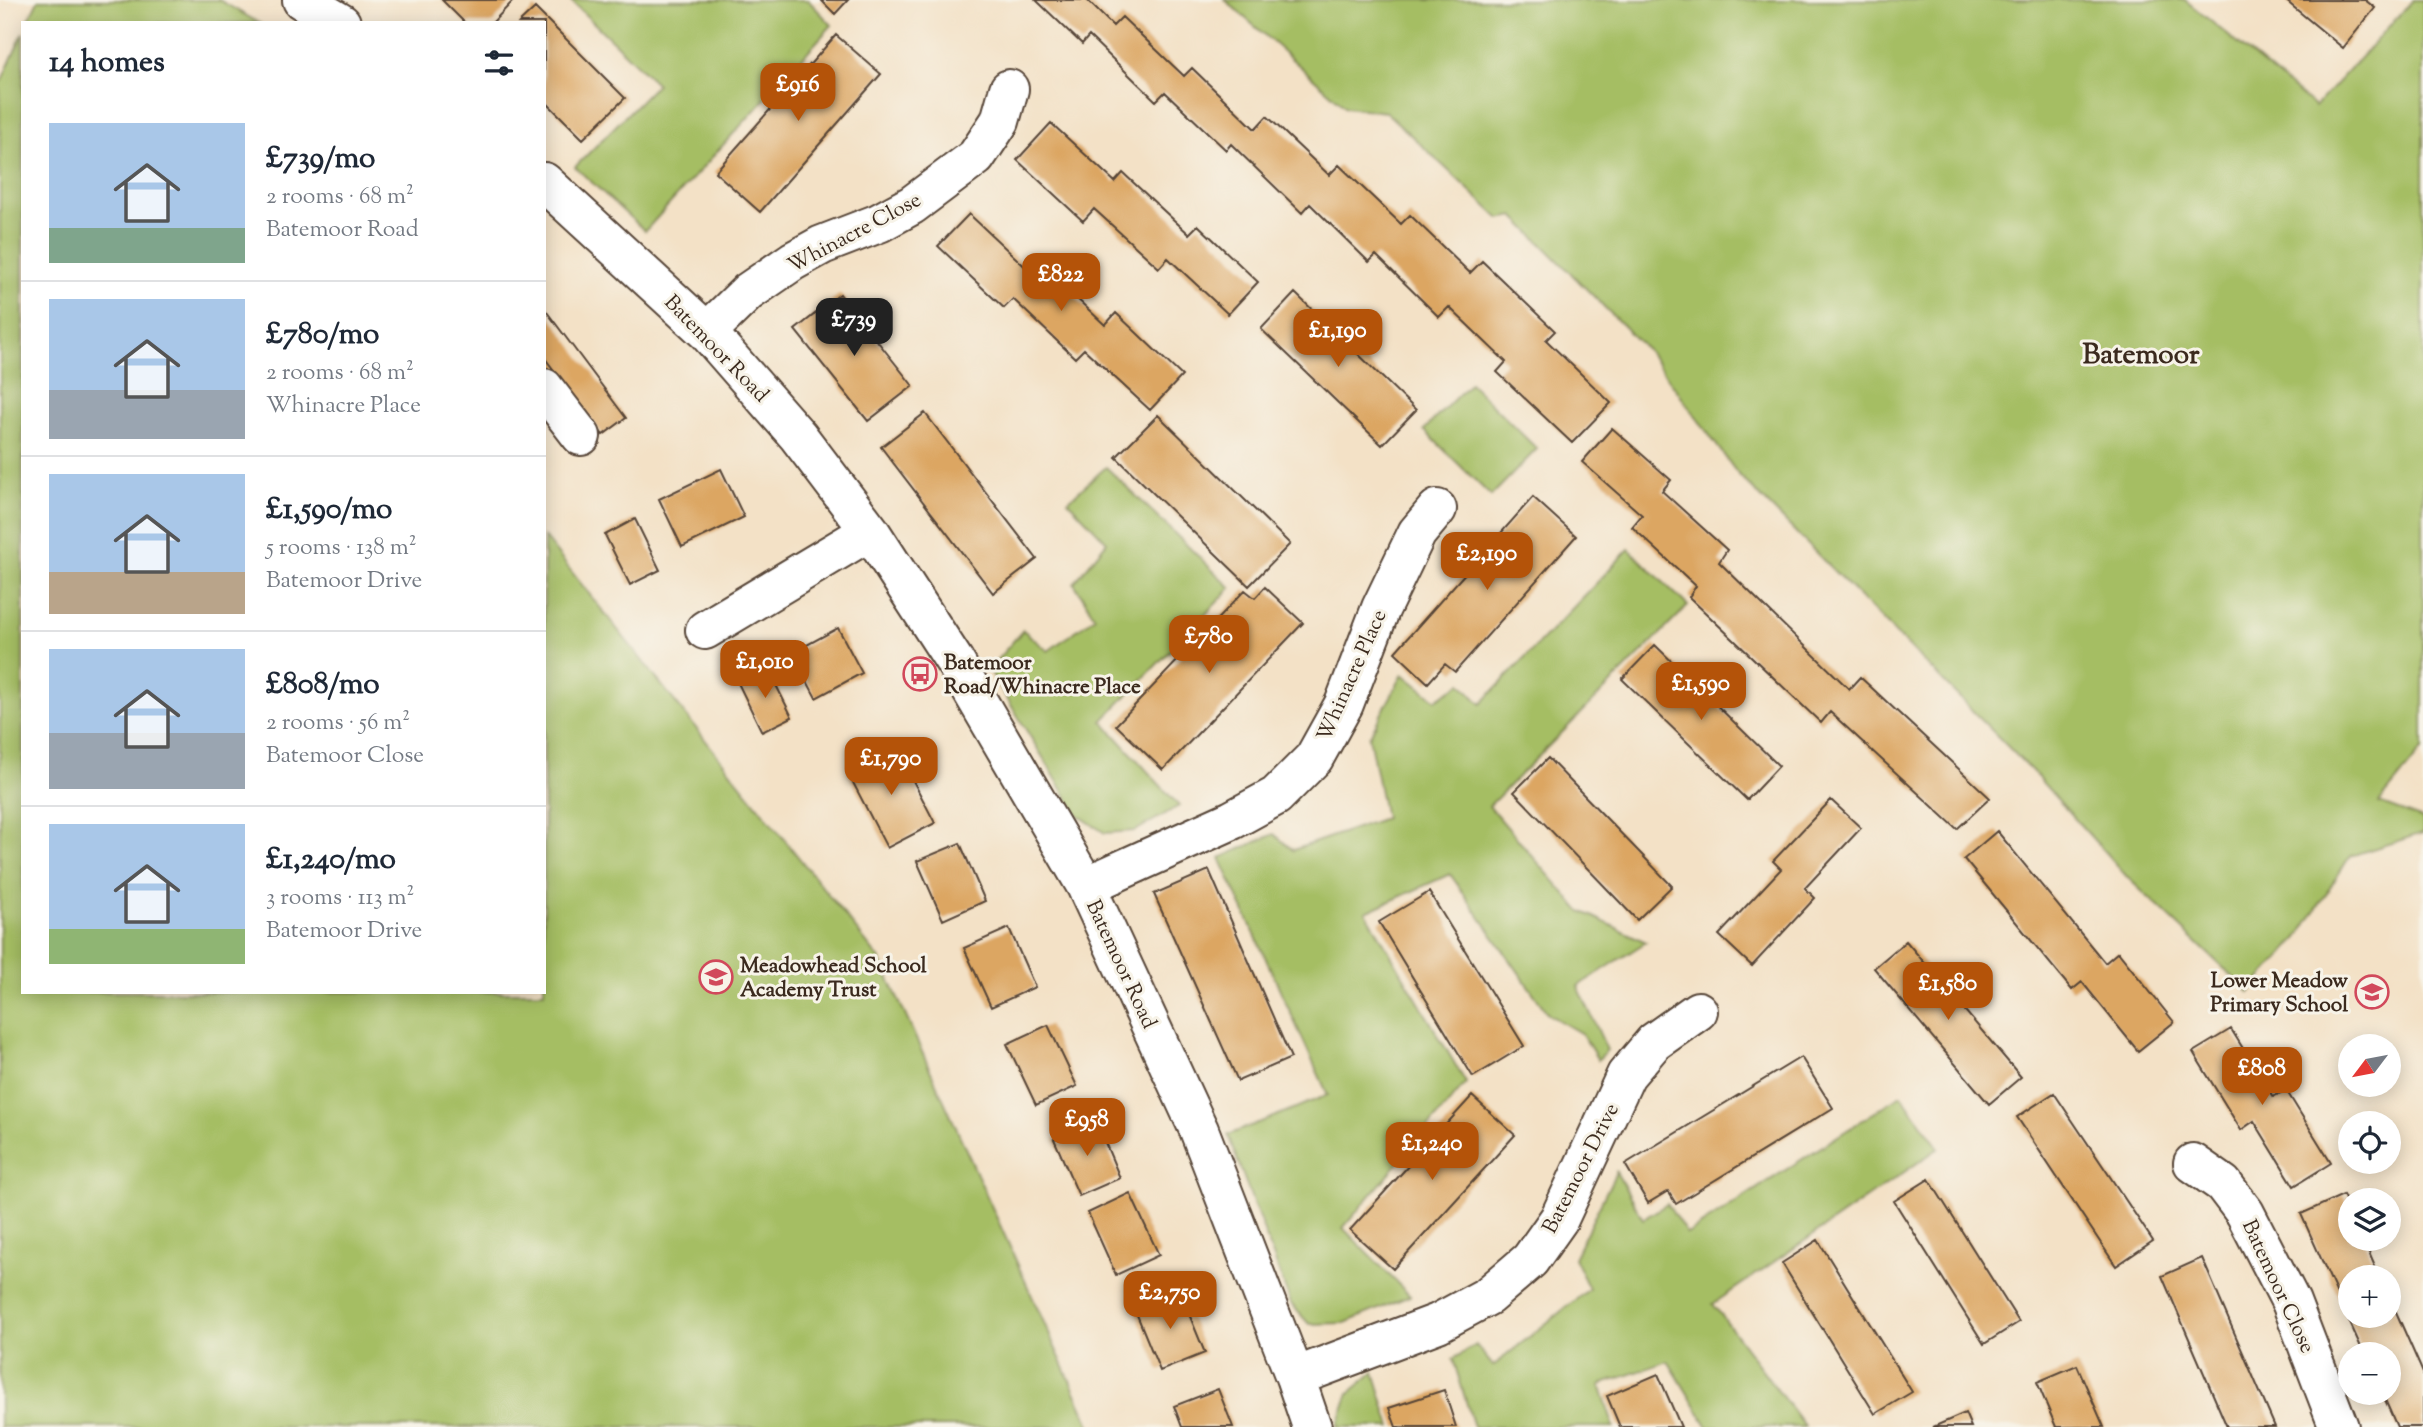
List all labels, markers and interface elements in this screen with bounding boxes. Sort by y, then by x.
text: 14 homes [49,42,165,85]
icon: filters [480,44,518,82]
pin: £916 [757,64,839,123]
text: £916 [776,69,820,102]
text: £739/mo [266,138,376,181]
icon: home [105,151,189,235]
text: 2 rooms · 68 m² [266,181,414,214]
street label: Whinacre Close [783,186,927,282]
text: Batemoor Road [266,214,419,247]
pin: £822 [1020,254,1102,313]
text: £822 [1038,259,1084,292]
street label: Batemoor Road [656,289,775,410]
pin: £739 [813,298,895,358]
text: £739 [832,304,876,337]
pin: £1,190 [1281,310,1395,369]
text: £780/mo [266,314,379,357]
text: £1,190 [1309,315,1367,348]
icon: home [105,327,189,411]
district label: Batemoor [2083,336,2200,376]
text: 2 rooms · 68 m² [266,357,414,390]
text: Whinacre Place [266,390,421,423]
text: £1,590/mo [266,489,392,532]
icon: home [105,502,189,586]
text: 5 rooms · 138 m² [266,532,417,565]
pin: £2,190 [1430,532,1544,592]
text: £2,190 [1457,538,1517,571]
text: Batemoor Drive [266,565,422,598]
street label: Whinacre Place [1310,605,1395,747]
pin: £780 [1168,616,1250,675]
text: £780 [1185,621,1233,654]
pin: £1,010 [708,640,822,700]
text: £1,010 [736,646,794,679]
place label: Batemoor Road/Whinacre Place [944,649,1141,703]
bus stop icon: Batemoor Road/Whinacre Place [901,655,939,693]
pin: £1,590 [1644,662,1758,722]
text: £808/mo [266,664,380,707]
text: £1,590 [1672,668,1730,701]
icon: home [105,677,189,761]
text: 2 rooms · 56 m² [266,707,410,740]
pin: £1,790 [834,738,948,797]
text: Batemoor Close [266,740,424,773]
text: £1,790 [861,743,921,776]
text: £1,240/mo [266,839,396,882]
icon: home [105,852,189,936]
text: 3 rooms · 113 m² [266,882,414,915]
street label: Batemoor Road [1077,895,1163,1034]
text: Batemoor Drive [266,915,422,948]
place label: Meadowhead School Academy Trust [740,952,927,1006]
school or university icon: Meadowhead School Academy Trust [697,958,735,996]
pin: £1,580 [1891,962,2005,1022]
place label: Lower Meadow Primary School [2210,967,2348,1021]
text: £1,580 [1919,968,1977,1001]
school or university icon: Lower Meadow Primary School [2353,973,2391,1011]
north arrow [2338,1034,2401,1097]
map controls [2338,1034,2401,1405]
pin: £808 [2221,1048,2303,1107]
text: £808 [2238,1053,2286,1086]
pin: £958 [1046,1098,1128,1158]
street label: Batemoor Drive [1536,1099,1628,1239]
text: £958 [1065,1104,1109,1137]
button: locate [2338,1111,2401,1174]
pin: £1,240 [1375,1122,1489,1182]
text: £1,240 [1402,1128,1462,1161]
button: layers [2338,1188,2401,1251]
street label: Batemoor Close [2233,1215,2321,1359]
button: + [2338,1265,2401,1328]
pin: £2,750 [1113,1272,1227,1331]
text: £2,750 [1140,1277,1200,1310]
button: − [2338,1342,2401,1405]

